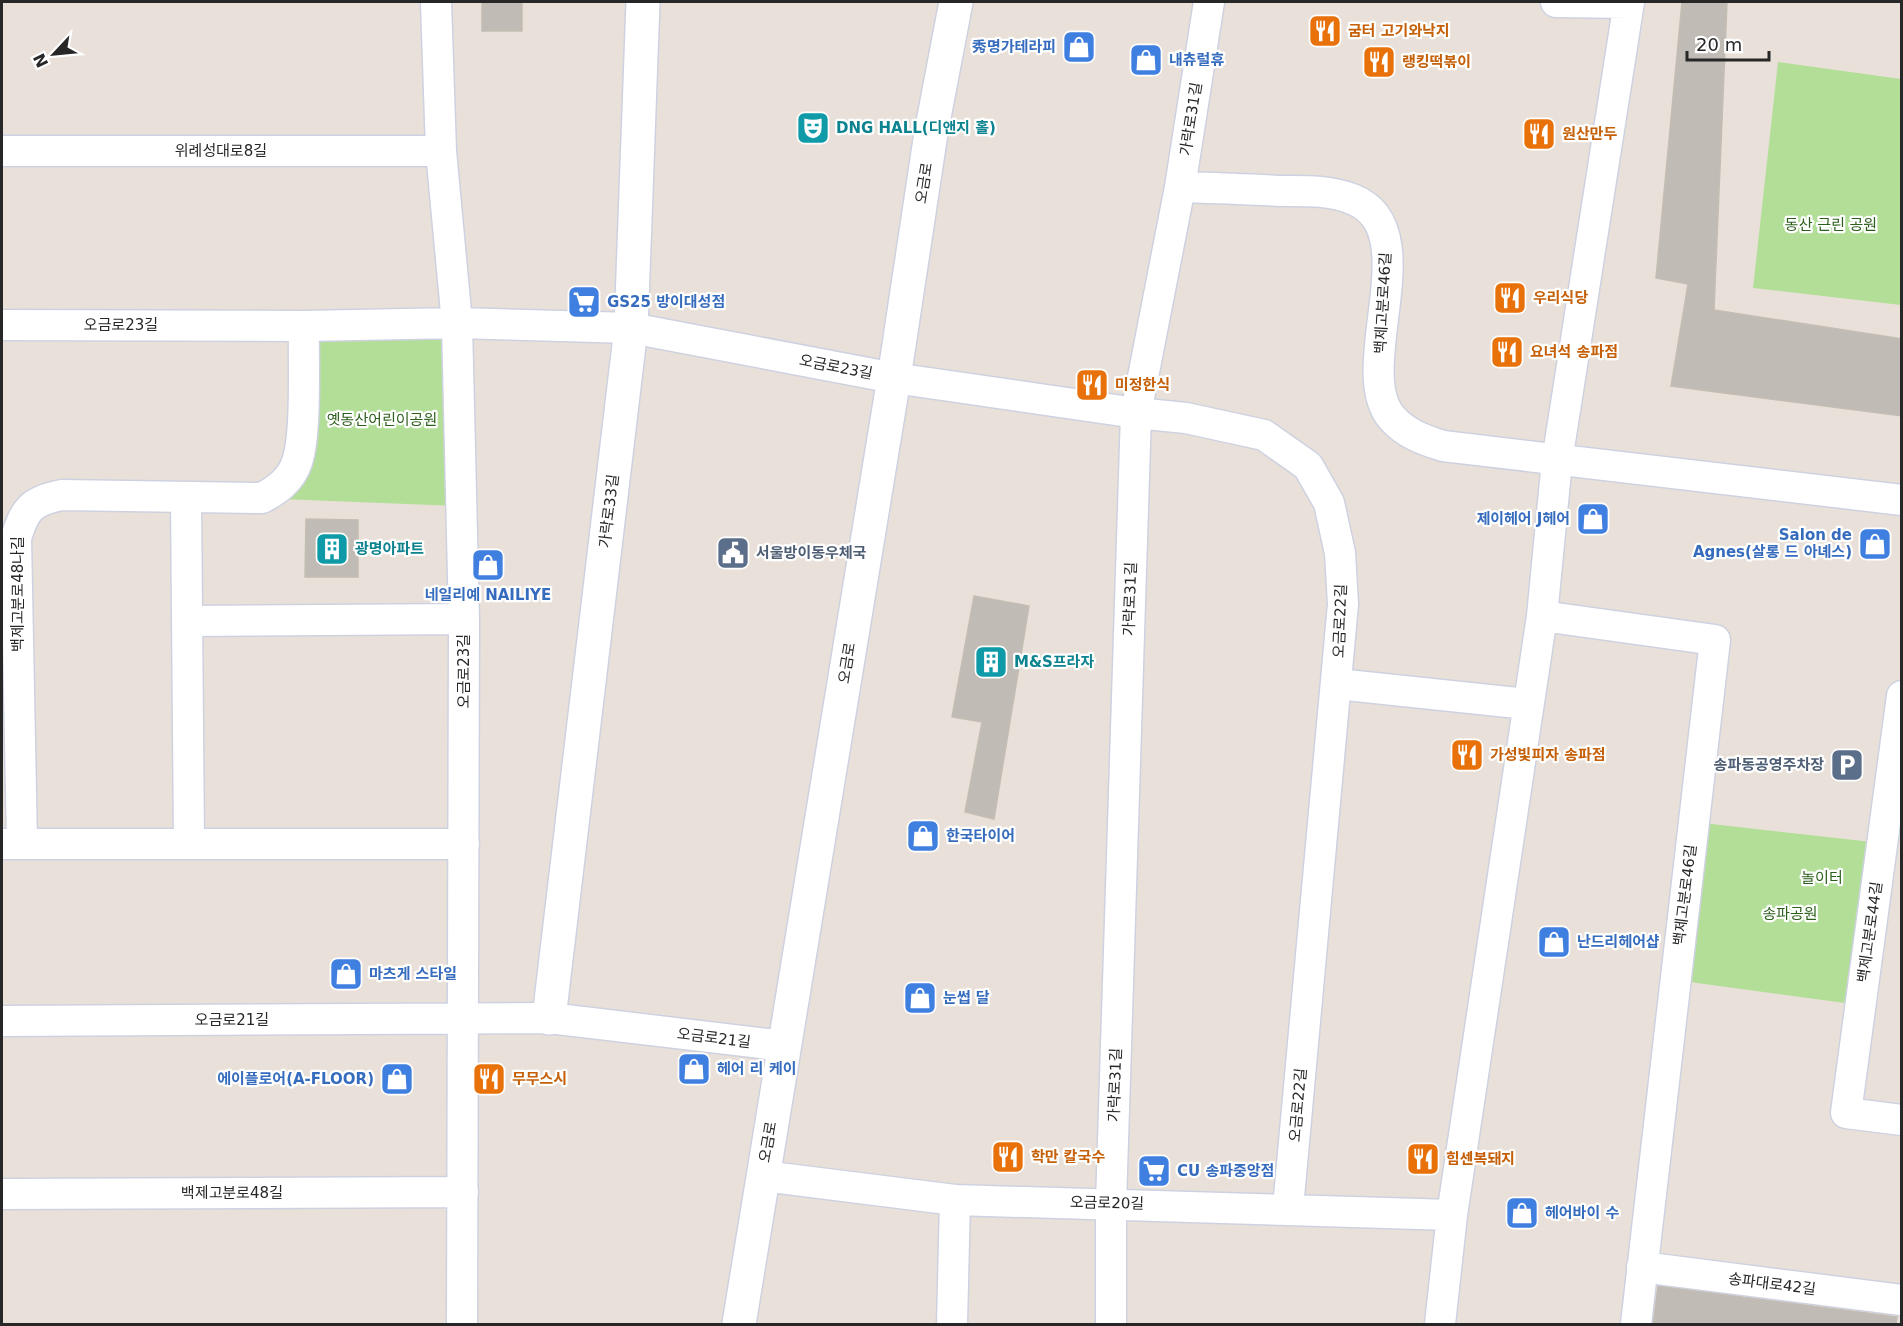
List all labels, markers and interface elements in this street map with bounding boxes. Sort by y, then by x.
restaurant icon: 굼터 고기와낙지 [1307,13,1343,49]
place label: 굼터 고기와낙지 [1348,22,1450,40]
north arrow [24,24,84,84]
scale bar [1687,24,1770,62]
shop icon: 秀명가테라피 [1061,29,1097,65]
text: 20 m [1696,34,1742,55]
place label: 秀명가테라피 [972,38,1056,56]
shop icon: 내츄럴휴 [1128,42,1164,78]
restaurant icon: 랭킹떡볶이 [1361,44,1397,80]
text: N [29,50,52,71]
place label: 내츄럴휴 [1169,51,1224,69]
place label: 랭킹떡볶이 [1402,53,1471,71]
street label: 가락로31길 [1176,81,1206,157]
theatre icon: DNG HALL(디앤지 홀) [795,110,831,146]
restaurant icon: 원산만두 [1521,116,1557,152]
place label: DNG HALL(디앤지 홀) [836,119,996,137]
place label: 원산만두 [1562,125,1617,143]
street label: 위례성대로8길 [175,142,267,160]
street label: 오금로 [912,161,936,205]
park label: 동산 근린 공원 [1785,216,1877,234]
street label: 백제고분로46길 [1371,252,1395,354]
restaurant icon: 우리식당 [1492,280,1528,316]
supermarket icon: GS25 방이대성점 [566,284,602,320]
place label: 우리식당 [1533,289,1588,307]
place label: GS25 방이대성점 [607,293,725,311]
street label: 오금로23길 [84,316,158,334]
restaurant icon: 요녀석 송파점 [1489,334,1525,370]
place label: 요녀석 송파점 [1530,343,1618,361]
street label: 오금로23길 [798,351,874,383]
restaurant icon: 미정한식 [1074,367,1110,403]
place label: 미정한식 [1115,376,1170,394]
park label: 옛동산어린이공원 [327,411,437,429]
street label: 가락로33길 [596,473,622,549]
shop icon: 제이헤어 J헤어 [1575,501,1611,537]
place label: 제이헤어 J헤어 [1476,510,1570,528]
place label: Salon de Agnes(살롱 드 아녜스) [1693,526,1852,561]
shop icon: Salon de Agnes(살롱 드 아녜스) [1857,526,1893,562]
building icon: 광명아파트 [314,531,350,567]
public building icon: 서울방이동우체국 [715,535,751,571]
street label: 백제고분로48나길 [9,536,27,652]
place label: 광명아파트 [355,540,424,558]
place label: 서울방이동우체국 [756,544,867,562]
shop icon: 네일리예 NAILIYE [470,547,506,583]
street label: 가락로31길 [1120,562,1140,636]
street label: 오금로22길 [1330,584,1350,658]
place label: 네일리예 NAILIYE [425,586,551,604]
street label: 오금로23길 [455,634,473,708]
street label: 오금로 [835,641,859,685]
building icon: M&S프라자 [973,644,1009,680]
place label: M&S프라자 [1014,653,1094,671]
restaurant icon: 가성빛피자 송파점 [1449,737,1485,773]
place label: 가성빛피자 송파점 [1490,746,1606,764]
parking icon: 송파동공영주차장 [1829,747,1865,783]
place label: 송파동공영주차장 [1714,756,1824,774]
shop icon: 한국타이어 [905,818,941,854]
place label: 한국타이어 [946,827,1015,845]
street label: 백제고분로46길 [1670,843,1700,947]
park label: 놀이터 [1801,869,1843,887]
street label: 백제고분로44길 [1854,880,1886,984]
park label: 송파공원 [1762,905,1818,923]
shop icon: 난드리헤어샵 [1536,924,1572,960]
place label: 난드리헤어샵 [1577,933,1660,951]
shop icon: 마츠게 스타일 [328,956,364,992]
place label: 마츠게 스타일 [369,965,457,983]
shop icon: 눈썹 달 [902,980,938,1016]
place label: 눈썹 달 [943,989,990,1007]
street label: 오금로21길 [195,1011,269,1029]
street label: 오금로21길 [676,1025,752,1051]
street label: 가락로31길 [1105,1048,1125,1122]
shop icon: 헤어 리 케이 [676,1051,712,1087]
place label: 헤어 리 케이 [717,1060,796,1078]
shop icon: 에이플로어(A-FLOOR) [379,1061,415,1097]
restaurant icon: 무무스시 [471,1061,507,1097]
street label: 오금로22길 [1286,1067,1310,1143]
place label: 에이플로어(A-FLOOR) [217,1070,374,1088]
place label: 무무스시 [512,1070,567,1088]
street label: 오금로 [756,1120,780,1164]
restaurant icon: 학만 칼국수 [990,1139,1026,1175]
restaurant icon: 힘센복돼지 [1405,1141,1441,1177]
place label: 학만 칼국수 [1031,1148,1105,1166]
place label: 힘센복돼지 [1446,1150,1515,1168]
supermarket icon: CU 송파중앙점 [1136,1153,1172,1189]
place label: CU 송파중앙점 [1177,1162,1274,1180]
street label: 백제고분로48길 [181,1184,283,1202]
street label: 오금로20길 [1070,1193,1144,1213]
shop icon: 헤어바이 수 [1504,1195,1540,1231]
place label: 헤어바이 수 [1545,1204,1619,1222]
street label: 송파대로42길 [1727,1270,1817,1298]

